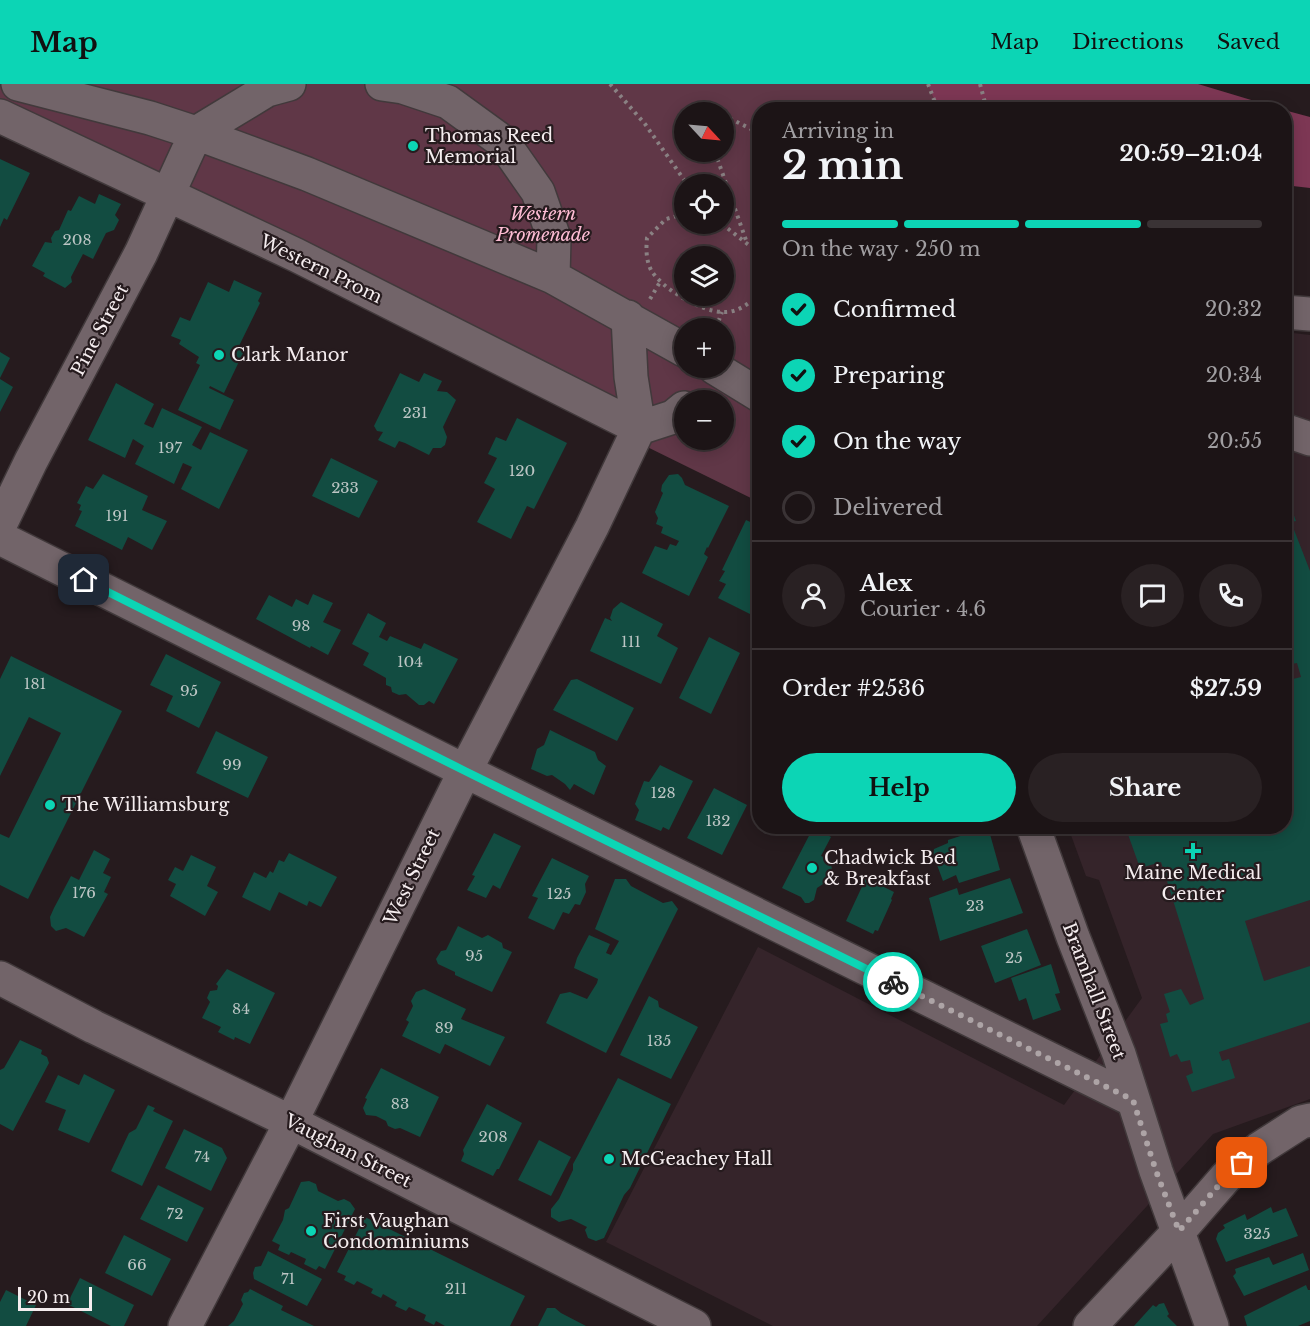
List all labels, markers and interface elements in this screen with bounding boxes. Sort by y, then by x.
text: Map [30,25,98,60]
text: Map [990,29,1039,55]
text: Directions [1072,29,1184,55]
text: Saved [1217,29,1280,55]
north arrow [674,102,734,162]
map controls [674,102,734,450]
text: Arriving in [782,119,894,143]
place label: Thomas Reed Memorial [425,125,553,168]
marker: Thomas Reed Memorial [406,139,420,153]
text: 20:59–21:04 [1119,140,1262,167]
text: 2 min [782,141,903,190]
button: locate [674,174,734,234]
park label: Western Promenade [495,203,590,246]
street label: Western Prom [255,229,386,308]
house number: 208 [62,230,92,249]
text: On the way · 250 m [782,237,980,261]
button: layers [674,246,734,306]
street label: Pine Street [67,280,133,380]
icon: check [782,293,815,326]
text: Confirmed [833,296,956,323]
text: 20:32 [1205,297,1262,321]
button: + [674,318,734,378]
place label: Clark Manor [231,344,349,366]
marker: Clark Manor [212,348,226,362]
icon: check [782,359,815,392]
text: Preparing [833,362,944,389]
text: 20:34 [1206,363,1262,387]
button: − [674,390,734,450]
house number: 231 [402,403,428,422]
icon: check [782,425,815,458]
text: On the way [833,428,961,455]
text: 20:55 [1207,429,1262,453]
house number: 197 [158,438,182,457]
house number: 120 [509,461,535,480]
house number: 233 [331,478,359,497]
text: Delivered [833,494,943,521]
house number: 191 [105,506,129,525]
pin [58,554,109,605]
icon: home [67,563,100,596]
button: person [782,564,845,627]
button: chat [1121,564,1184,627]
button: phone [1199,564,1262,627]
text: Alex [860,570,913,597]
text: Courier · 4.6 [860,597,986,621]
house number: 98 [292,616,310,635]
house number: 111 [621,632,641,651]
house number: 104 [397,652,423,671]
house number: 181 [24,674,46,693]
text: Order #2536 [782,675,925,702]
text: $27.59 [1190,675,1262,702]
house number: 95 [180,681,198,700]
button: Help [782,753,1016,822]
button: Share [1028,753,1262,822]
house number: 99 [222,755,242,774]
house number: 128 [650,783,676,802]
place label: The Williamsburg [62,794,229,816]
marker: The Williamsburg [43,798,57,812]
house number: 132 [705,811,731,830]
street label: West Street [379,825,445,930]
marker: Maine Medical Center [1184,842,1202,860]
place label: Chadwick Bed & Breakfast [824,847,956,890]
marker: Chadwick Bed & Breakfast [805,861,819,875]
place label: Maine Medical Center [1125,862,1262,905]
house number: 176 [72,883,96,902]
house number: 125 [547,884,571,903]
house number: 23 [966,896,984,915]
street label: Bramhall Street [1058,919,1130,1063]
house number: 95 [465,946,483,965]
house number: 25 [1005,948,1023,967]
courier [863,952,923,1012]
icon: bike [877,966,910,999]
house number: 84 [232,999,250,1018]
house number: 89 [435,1018,453,1037]
house number: 135 [647,1031,671,1050]
house number: 83 [391,1094,409,1113]
street label: Vaughan Street [280,1109,415,1193]
house number: 208 [478,1127,508,1146]
pin [1216,1137,1267,1188]
icon: bag [1225,1146,1258,1179]
house number: 74 [194,1147,210,1166]
place label: McGeachey Hall [621,1148,772,1170]
marker: McGeachey Hall [602,1152,616,1166]
house number: 72 [167,1204,183,1223]
place label: First Vaughan Condominiums [323,1210,469,1253]
marker: First Vaughan Condominiums [304,1224,318,1238]
house number: 325 [1243,1224,1271,1243]
house number: 66 [127,1255,147,1274]
house number: 71 [281,1269,295,1288]
house number: 211 [445,1279,467,1298]
scale bar [18,1284,92,1312]
text: 20 m [27,1287,70,1307]

